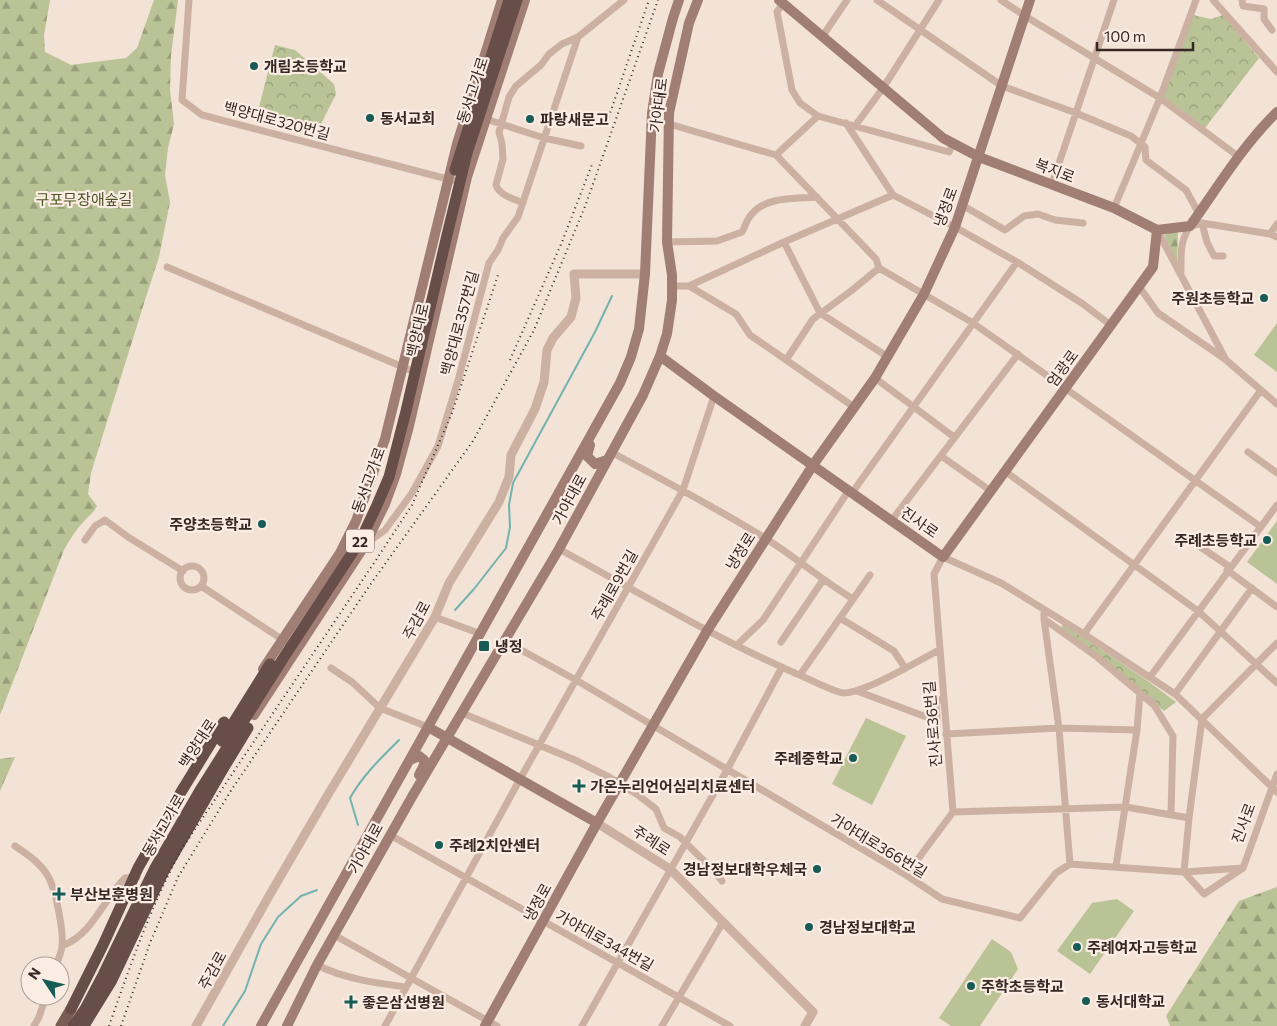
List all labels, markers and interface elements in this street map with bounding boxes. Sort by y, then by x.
scale bar [1097,20,1193,52]
text: 100 m [1104,27,1146,45]
street label: 동서고가로 [453,54,491,126]
place label: 개림초등학교 [264,57,347,75]
marker: 개림초등학교 [248,60,260,72]
street label: 가야대로 [646,77,670,133]
street label: 백양대로320번길 [222,97,332,143]
place label: 동서교회 [380,109,435,127]
place label: 파랑새문고 [540,110,609,128]
marker: 동서교회 [364,112,376,124]
marker: 파랑새문고 [524,113,536,125]
street label: 복지로 [1032,154,1078,186]
street label: 냉정로 [929,184,961,230]
park label: 구포무장애숲길 [36,190,132,208]
street label: 백양대로357번길 [436,269,482,377]
place label: 주원초등학교 [1171,289,1254,307]
marker: 주원초등학교 [1258,292,1270,304]
street label: 백양대로 [402,301,432,359]
street label: 엄광로 [1043,346,1081,390]
street label: 동서고가로 [348,444,388,516]
street label: 가야대로 [548,470,590,528]
street label: 진사로 [898,503,942,541]
place label: 주양초등학교 [169,515,252,533]
marker: 주양초등학교 [256,518,268,530]
street label: 냉정로 [721,529,759,573]
road number: 22 [346,530,374,552]
place label: 주례초등학교 [1174,531,1257,549]
marker: 주례초등학교 [1261,534,1273,546]
street label: 주례로9번길 [587,546,641,624]
street label: 주감로 [398,597,434,643]
place label: 냉정 [495,637,523,655]
marker: 냉정 [477,639,491,653]
street label: 진사로36번길 [919,680,945,768]
street label: 백양대로 [174,715,220,771]
place label: 주례중학교 [774,749,843,767]
marker: 주례중학교 [847,752,859,764]
place label: 가온누리언어심리치료센터 [590,777,756,795]
marker: 가온누리언어심리치료센터 [572,779,586,793]
street label: 동서고가로 [138,791,188,859]
street label: 진사로 [1227,800,1259,846]
street label: 가야대로366번길 [827,809,931,881]
street label: 가야대로 [344,819,386,877]
street label: 주례로 [630,821,674,859]
place label: 주례2치안센터 [449,836,540,854]
marker: 주례2치안센터 [433,839,445,851]
place label: 경남정보대학우체국 [683,860,807,878]
marker: 경남정보대학우체국 [811,863,823,875]
street label: 냉정로 [519,880,555,924]
place label: 부산보훈병원 [70,885,153,903]
marker: 부산보훈병원 [52,887,66,901]
street label: 가야대로344번길 [553,906,657,974]
place label: 경남정보대학교 [819,918,916,936]
marker: 경남정보대학교 [803,921,815,933]
place label: 주례여자고등학교 [1087,938,1198,956]
marker: 주례여자고등학교 [1071,941,1083,953]
street label: 주감로 [194,948,230,992]
north arrow [20,956,70,1006]
text: N [24,964,44,982]
place label: 주학초등학교 [981,977,1064,995]
marker: 주학초등학교 [965,980,977,992]
place label: 동서대학교 [1096,992,1165,1010]
place label: 좋은삼선병원 [362,993,445,1011]
marker: 좋은삼선병원 [344,995,358,1009]
marker: 동서대학교 [1080,995,1092,1007]

